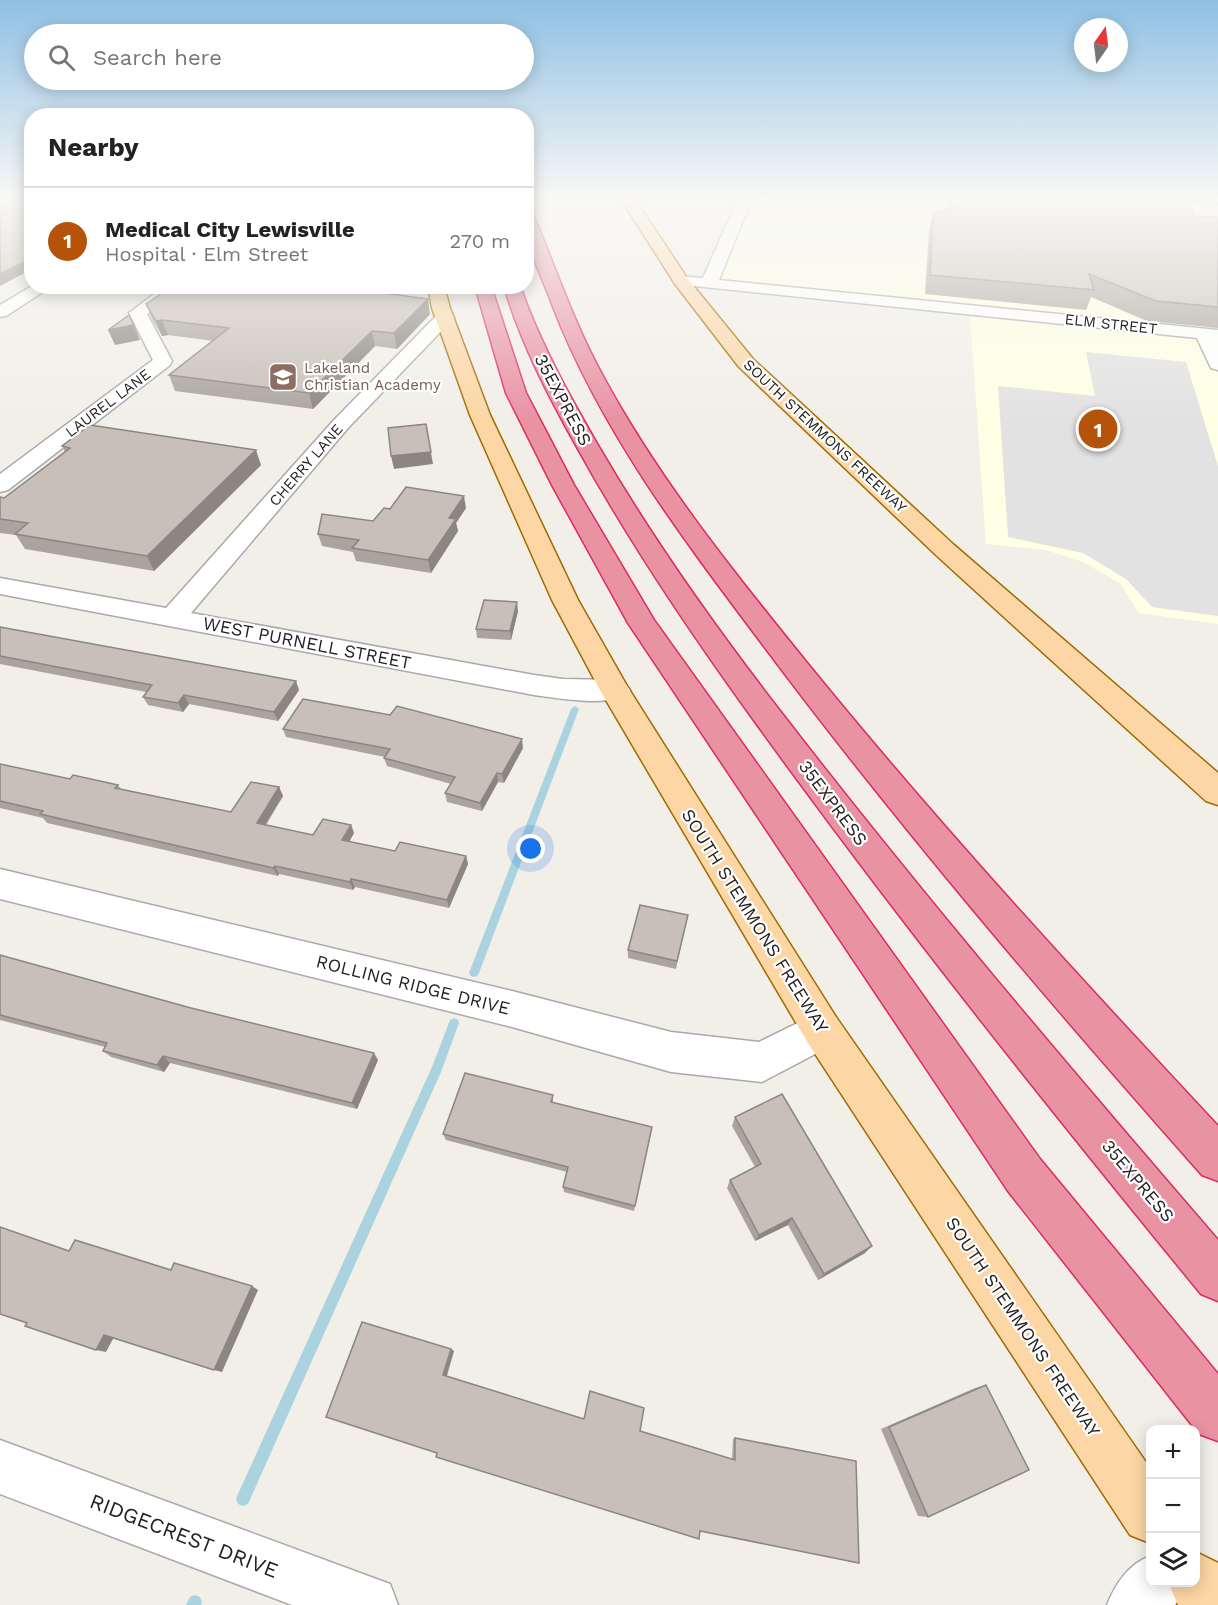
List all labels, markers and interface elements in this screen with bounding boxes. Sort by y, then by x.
north arrow [1074,18,1128,72]
search box [24,24,534,90]
icon: search [45,41,78,74]
text: Search here [93,45,222,70]
text: Nearby [48,132,139,162]
text: Medical City Lewisville [105,217,355,242]
text: 1 [63,229,72,253]
text: 270 m [450,229,510,253]
text: Hospital · Elm Street [105,242,308,266]
street label: ELM STREET [1064,310,1158,338]
street label: 35EXPRESS [531,350,596,449]
street label: SOUTH STEMMONS FREEWAY [740,356,911,517]
place label: Lakeland Christian Academy [304,359,441,394]
school or university icon: Lakeland Christian Academy [267,361,299,393]
street label: LAUREL LANE [62,365,154,441]
pin: 1 [1078,406,1118,452]
street label: CHERRY LANE [265,420,347,510]
street label: WEST PURNELL STREET [201,612,413,673]
street label: 35EXPRESS [795,756,872,849]
street label: SOUTH STEMMONS FREEWAY [678,805,834,1037]
your location [516,834,545,863]
street label: ROLLING RIDGE DRIVE [314,950,512,1019]
street label: 35EXPRESS [1098,1135,1179,1226]
street label: SOUTH STEMMONS FREEWAY [942,1213,1105,1441]
map controls [1146,1425,1200,1587]
button: + [1146,1425,1200,1479]
button: − [1146,1479,1200,1533]
street label: RIDGECREST DRIVE [86,1488,282,1583]
button: layers [1146,1533,1200,1587]

